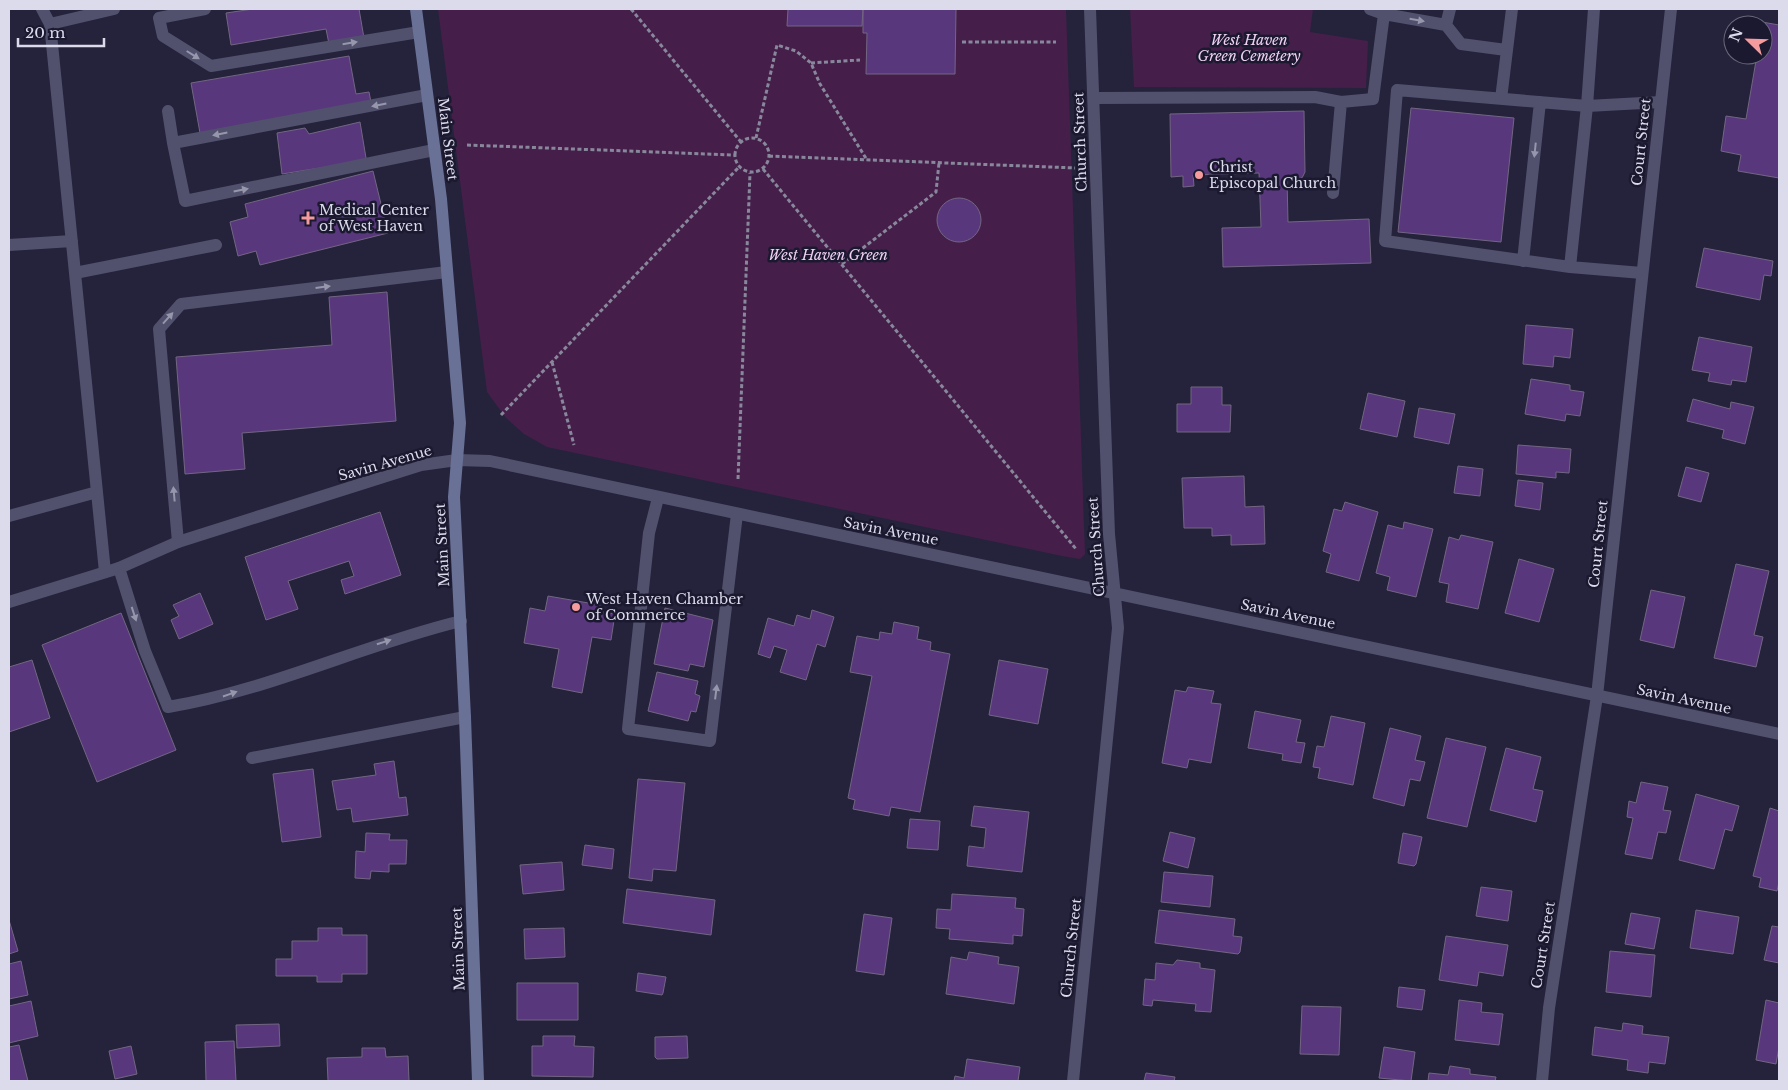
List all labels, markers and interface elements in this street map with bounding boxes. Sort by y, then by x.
scale bar [18,15,104,47]
north arrow [1723,15,1773,65]
one-way arrow [1409,16,1425,24]
text: 20 m [25,23,65,42]
text: N [1725,25,1747,44]
park label: West Haven Green Cemetery [1198,31,1301,65]
one-way arrow [343,39,359,47]
one-way arrow [186,50,200,60]
street label: Church Street [1069,91,1091,192]
street label: Main Street [434,96,462,182]
street label: Court Street [1627,97,1655,187]
one-way arrow [371,101,387,109]
one-way arrow [211,131,227,139]
one-way arrow [1531,142,1539,158]
place label: Christ Episcopal Church [1209,158,1337,192]
marker: Christ Episcopal Church [1193,169,1205,181]
one-way arrow [233,185,249,193]
place label: Medical Center of West Haven [319,201,429,235]
marker: Medical Center of West Haven [301,211,315,225]
park label: West Haven Green [768,246,888,264]
one-way arrow [316,283,332,291]
one-way arrow [162,312,173,324]
street label: Savin Avenue [336,441,434,485]
one-way arrow [169,486,177,502]
street label: Church Street [1083,496,1108,598]
street label: Court Street [1584,499,1612,589]
street label: Main Street [431,502,453,587]
street label: Savin Avenue [842,513,940,549]
place label: West Haven Chamber of Commerce [585,590,743,624]
street label: Savin Avenue [1239,595,1337,633]
marker: West Haven Chamber of Commerce [570,601,582,613]
one-way arrow [130,607,138,622]
one-way arrow [376,638,391,645]
street label: Savin Avenue [1635,680,1733,718]
one-way arrow [712,684,720,700]
one-way arrow [222,690,237,697]
street label: Church Street [1057,897,1085,999]
street label: Court Street [1527,900,1559,990]
street label: Main Street [448,906,468,991]

